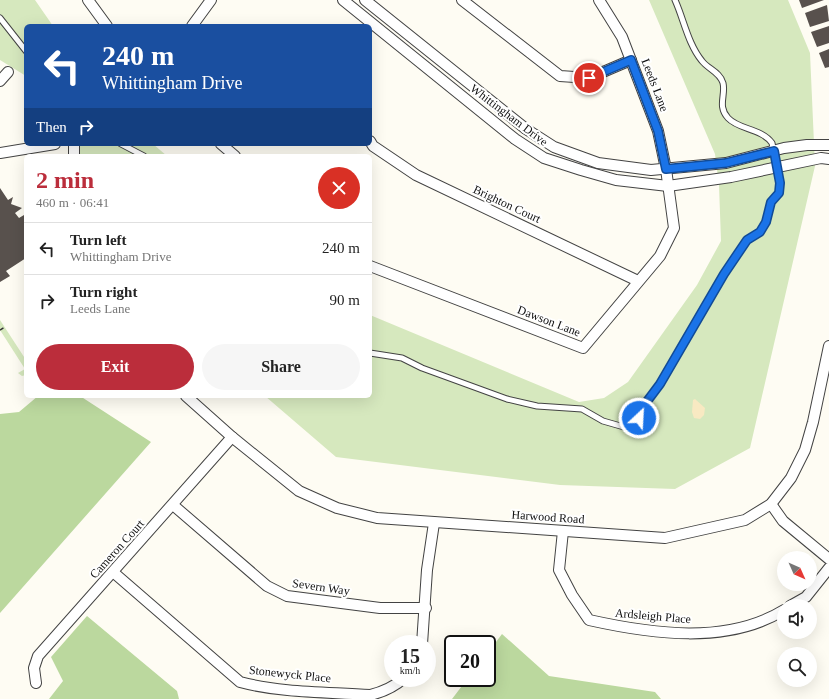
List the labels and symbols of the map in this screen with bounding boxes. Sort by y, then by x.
street label: Leeds Lane [638,57,672,113]
pin [572,61,606,95]
street label: Whittingham Drive [467,81,551,149]
street label: Brighton Court [471,182,544,226]
street label: Dawson Lane [516,303,582,339]
position arrow [618,397,660,439]
street label: Harwood Road [511,507,585,527]
street label: Cameron Court [87,516,148,581]
north arrow [777,551,817,591]
street label: Severn Way [291,576,351,598]
street label: Ardsleigh Place [614,606,692,626]
speed limit sign: 20 [444,635,496,687]
street label: Stonewyck Place [248,663,332,685]

